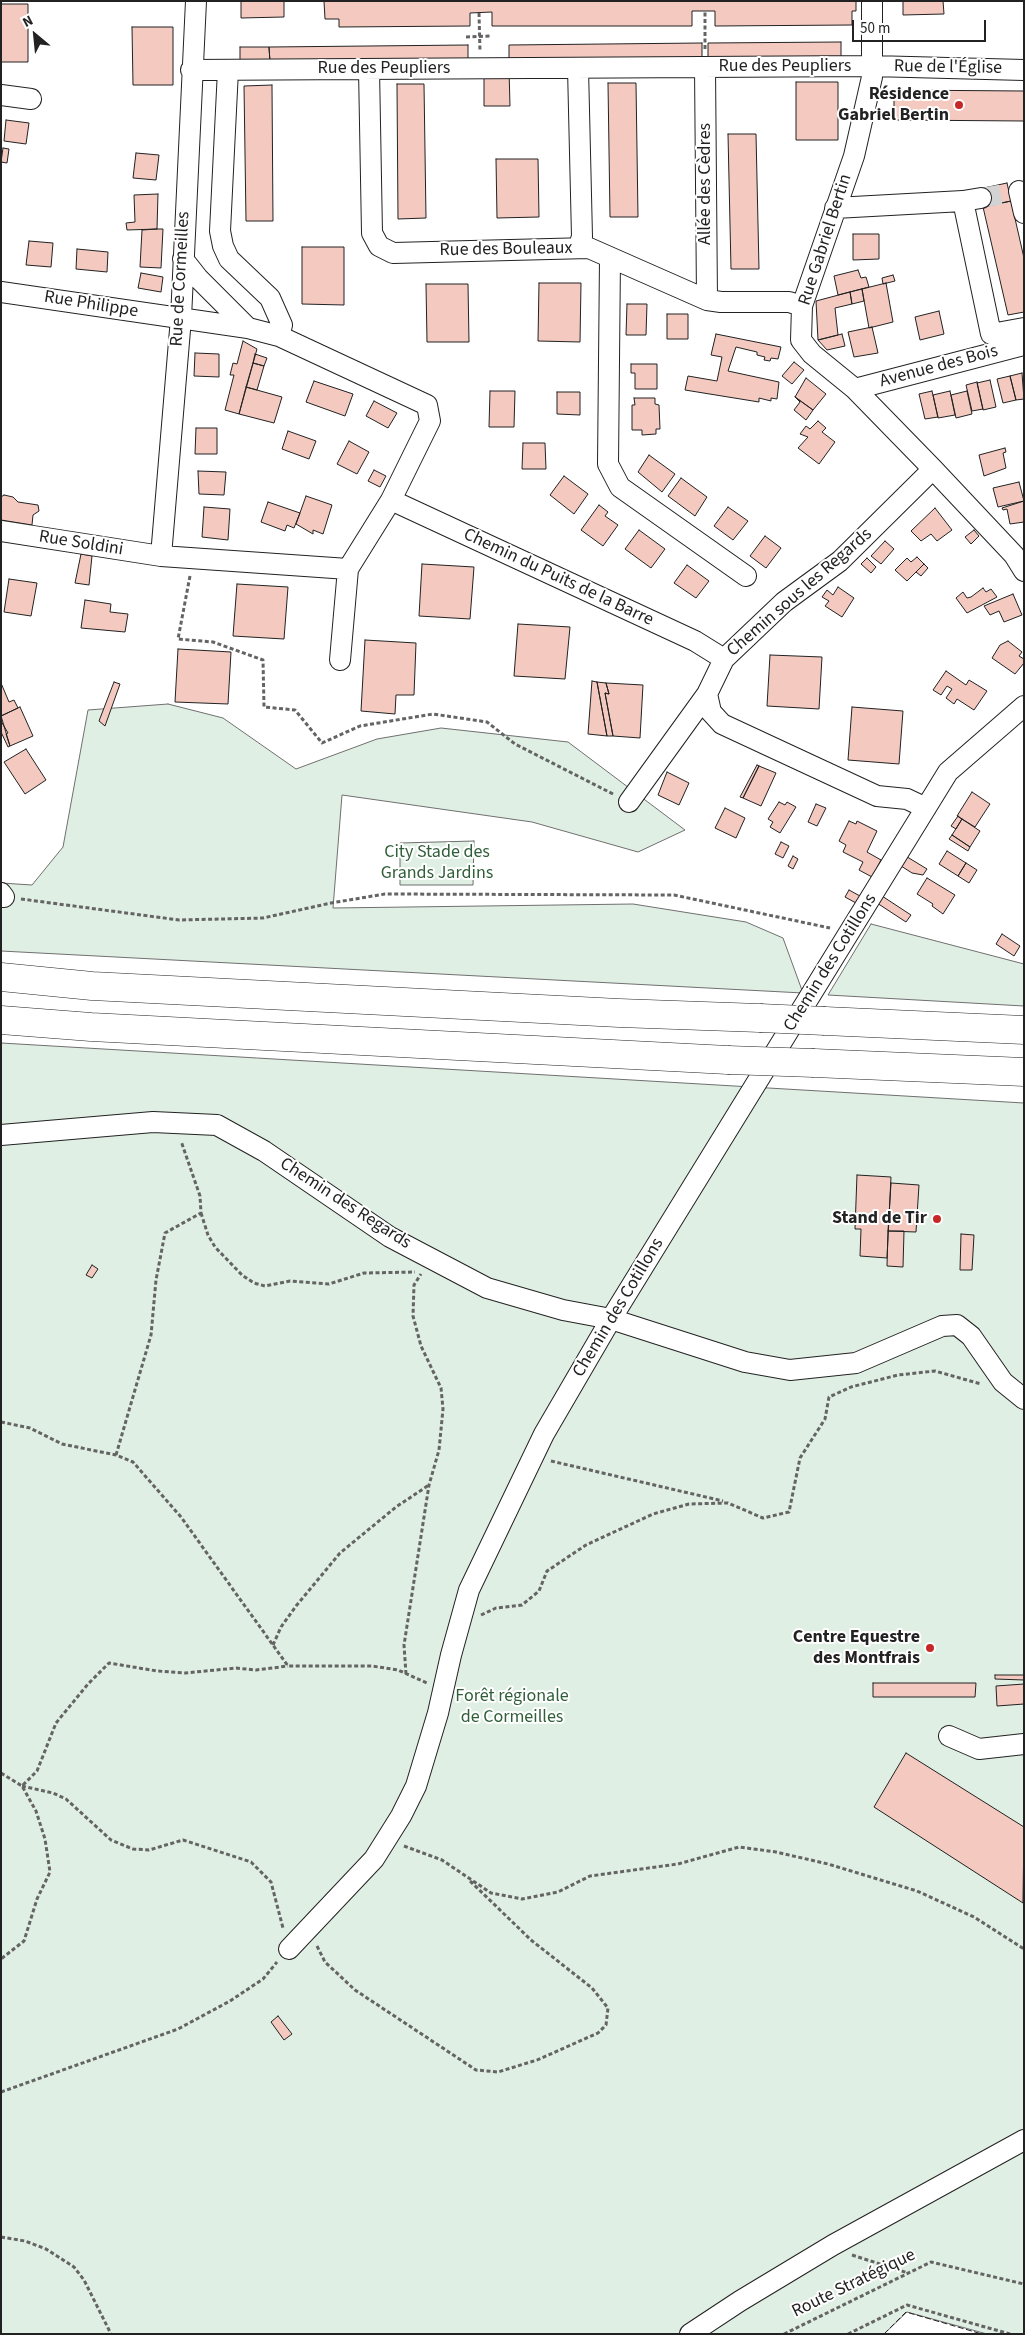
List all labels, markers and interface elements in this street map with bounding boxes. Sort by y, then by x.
north arrow [10,10,60,60]
scale bar [855,10,989,42]
text: N [19,11,37,33]
text: 50 m [860,18,890,39]
street label: Rue des Peupliers [719,56,851,78]
street label: Rue de l'Église [894,56,1002,80]
street label: Rue des Peupliers [318,58,450,80]
place label: Résidence Gabriel Bertin [838,84,949,126]
marker: Résidence Gabriel Bertin [953,99,965,111]
street label: Allée des Cèdres [695,123,717,245]
street label: Rue Gabriel Bertin [795,172,857,308]
street label: Rue de Cormeilles [167,211,195,347]
street label: Rue des Bouleaux [439,238,573,262]
street label: Rue Philippe [42,287,140,323]
street label: Avenue des Bois [878,341,1000,393]
street label: Chemin du Puits de la Barre [459,524,657,632]
street label: Chemin sous les Regards [723,524,877,662]
street label: Rue Soldini [37,527,125,561]
park label: City Stade des Grands Jardins [381,842,493,884]
street label: Chemin des Cotillons [780,890,882,1036]
street label: Chemin des Regards [275,1154,415,1254]
place label: Stand de Tir [832,1208,927,1230]
marker: Stand de Tir [931,1213,943,1225]
street label: Chemin des Cotillons [569,1235,669,1381]
place label: Centre Equestre des Montfrais [793,1627,920,1670]
marker: Centre Equestre des Montfrais [924,1642,936,1654]
park label: Forêt régionale de Cormeilles [455,1686,569,1728]
street label: Route Stratégique [789,2245,919,2323]

